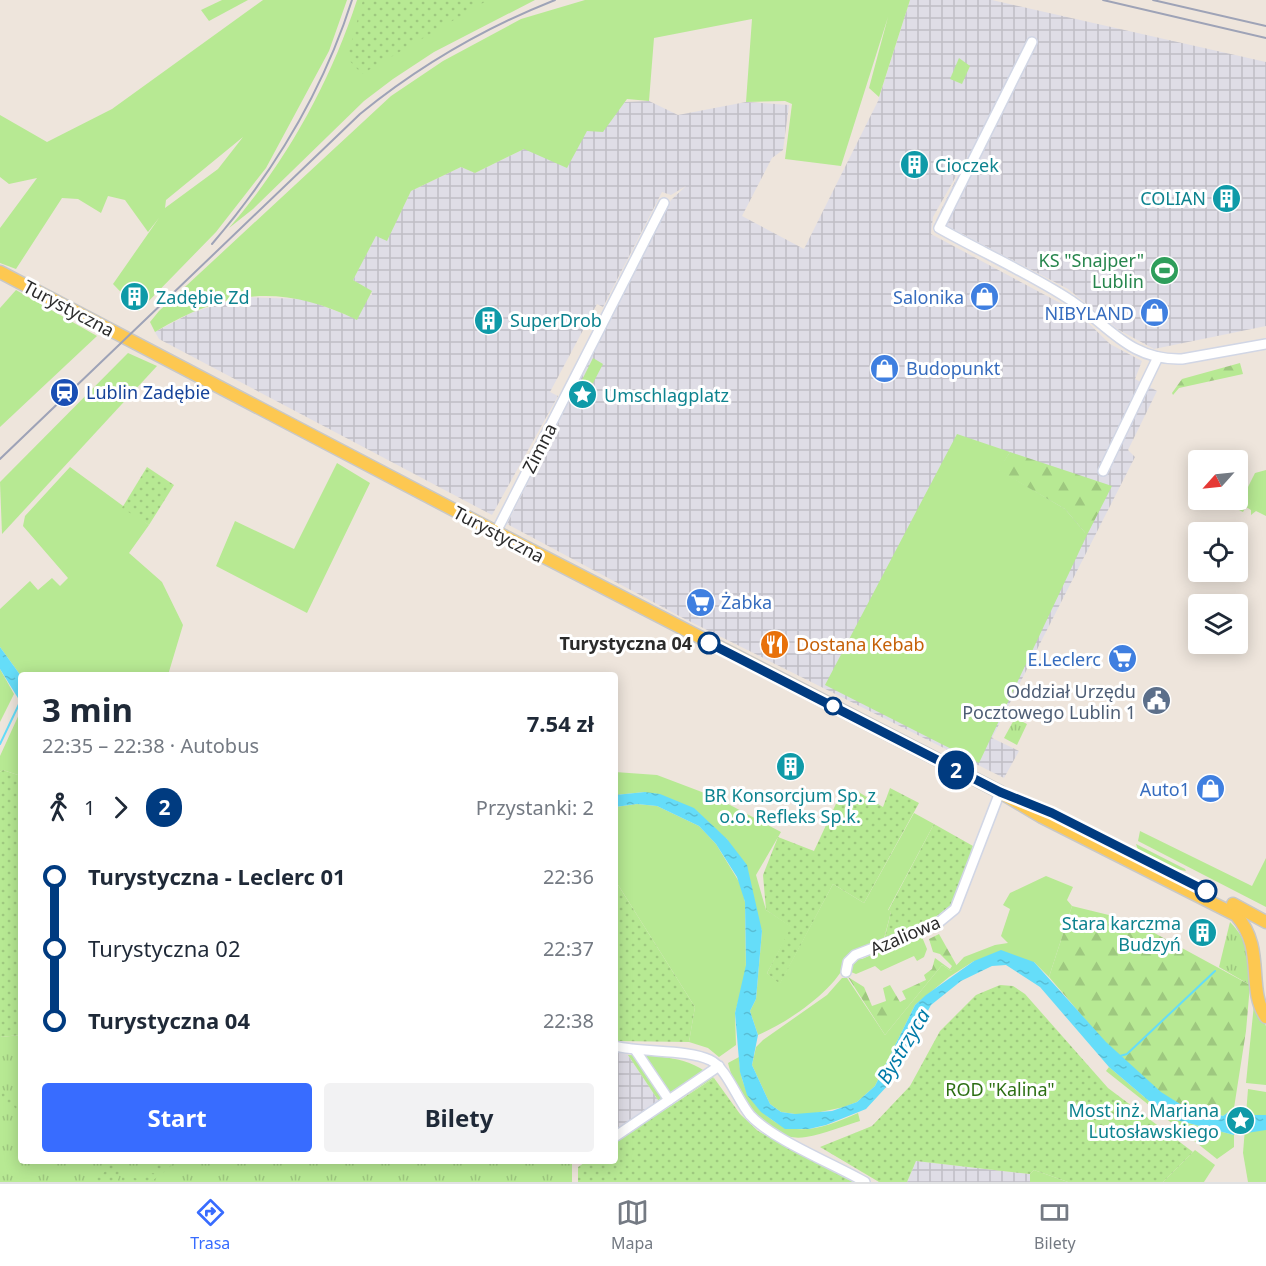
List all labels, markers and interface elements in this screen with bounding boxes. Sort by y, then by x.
building icon: Cioczek [898,149,930,181]
place label: Cioczek [935,153,999,177]
building icon: COLIAN [1211,182,1243,214]
place label: COLIAN [1140,186,1206,210]
place label: KS "Snajper" Lublin [1038,248,1144,293]
sports icon: KS "Snajper" Lublin [1149,254,1181,286]
street label: Turystyczna [19,274,119,342]
building icon: Zadębie Zd [119,281,151,313]
shop icon: Salonika [969,281,1001,313]
place label: Zadębie Zd [156,285,250,309]
place label: Salonika [893,285,964,309]
shop icon: NIBYLAND [1139,297,1171,329]
place label: NIBYLAND [1045,301,1134,325]
building icon: SuperDrob [473,304,505,336]
place label: SuperDrob [510,308,602,332]
shop icon: Budopunkt [869,352,901,384]
place label: Budopunkt [906,356,1001,380]
station icon: Lublin Zadębie [49,376,81,408]
place icon: Umschlagplatz [567,379,599,411]
place label: Lublin Zadębie [86,380,210,404]
place label: Umschlagplatz [604,383,729,407]
street label: Zimna [516,419,562,477]
north arrow [1188,450,1248,510]
map controls [1188,450,1248,654]
street label: Turystyczna [449,500,549,568]
button: locate [1188,522,1248,582]
supermarket icon: Żabka [684,586,716,618]
place label: Żabka [721,590,772,614]
button: layers [1188,594,1248,654]
restaurant icon: Dostana Kebab [759,628,791,660]
place label: Turystyczna 04 [559,631,692,655]
marker: Turystyczna 04 [698,632,720,654]
place label: Dostana Kebab [796,632,925,656]
supermarket icon: E.Leclerc [1106,643,1138,675]
place label: E.Leclerc [1027,647,1101,671]
place label: Oddział Urzędu Pocztowego Lublin 1 [962,679,1136,724]
public building icon: Oddział Urzędu Pocztowego Lublin 1 [1141,685,1173,717]
text: 3 min [42,687,133,732]
unlabelled marker [824,697,842,715]
text: 7.54 zł [527,708,594,738]
text: 22:35 – 22:38 · Autobus [42,732,259,759]
building icon: BR Konsorcjum Sp. z o.o. Refleks Sp.k. [774,750,806,782]
line badge: 2 [936,750,976,790]
text: 2 [950,756,962,784]
shop icon: Auto1 [1195,773,1227,805]
place label: Auto1 [1140,777,1190,801]
place label: BR Konsorcjum Sp. z o.o. Refleks Sp.k. [704,783,876,828]
icon: walk [42,791,75,824]
icon: forward [104,791,137,824]
text: 2 [158,793,170,821]
text: 1 [84,794,95,821]
text: Przystanki: 2 [476,794,594,821]
text: Turystyczna - Leclerc 01 [88,861,346,891]
text: 22:36 [543,863,594,890]
unlabelled marker [1195,880,1217,902]
street label: Azaliowa [866,909,944,961]
place label: Stara karczma Budzyń [1062,911,1181,956]
building icon: Stara karczma Budzyń [1186,917,1218,949]
text: Turystyczna 02 [88,933,240,963]
text: 22:37 [543,935,594,962]
water label: Bystrzyca [870,1003,936,1089]
text: Turystyczna 04 [88,1005,250,1035]
text: 22:38 [543,1007,594,1034]
park label: ROD "Kalina" [945,1077,1055,1101]
button: Start [42,1083,312,1152]
button: Bilety [324,1083,594,1152]
place label: Most inż. Mariana Lutosławskiego [1068,1098,1219,1143]
place icon: Most inż. Mariana Lutosławskiego [1224,1104,1256,1136]
tab: Trasa [190,1196,230,1254]
tab: Mapa [611,1196,653,1254]
tab: Bilety [1034,1196,1076,1254]

